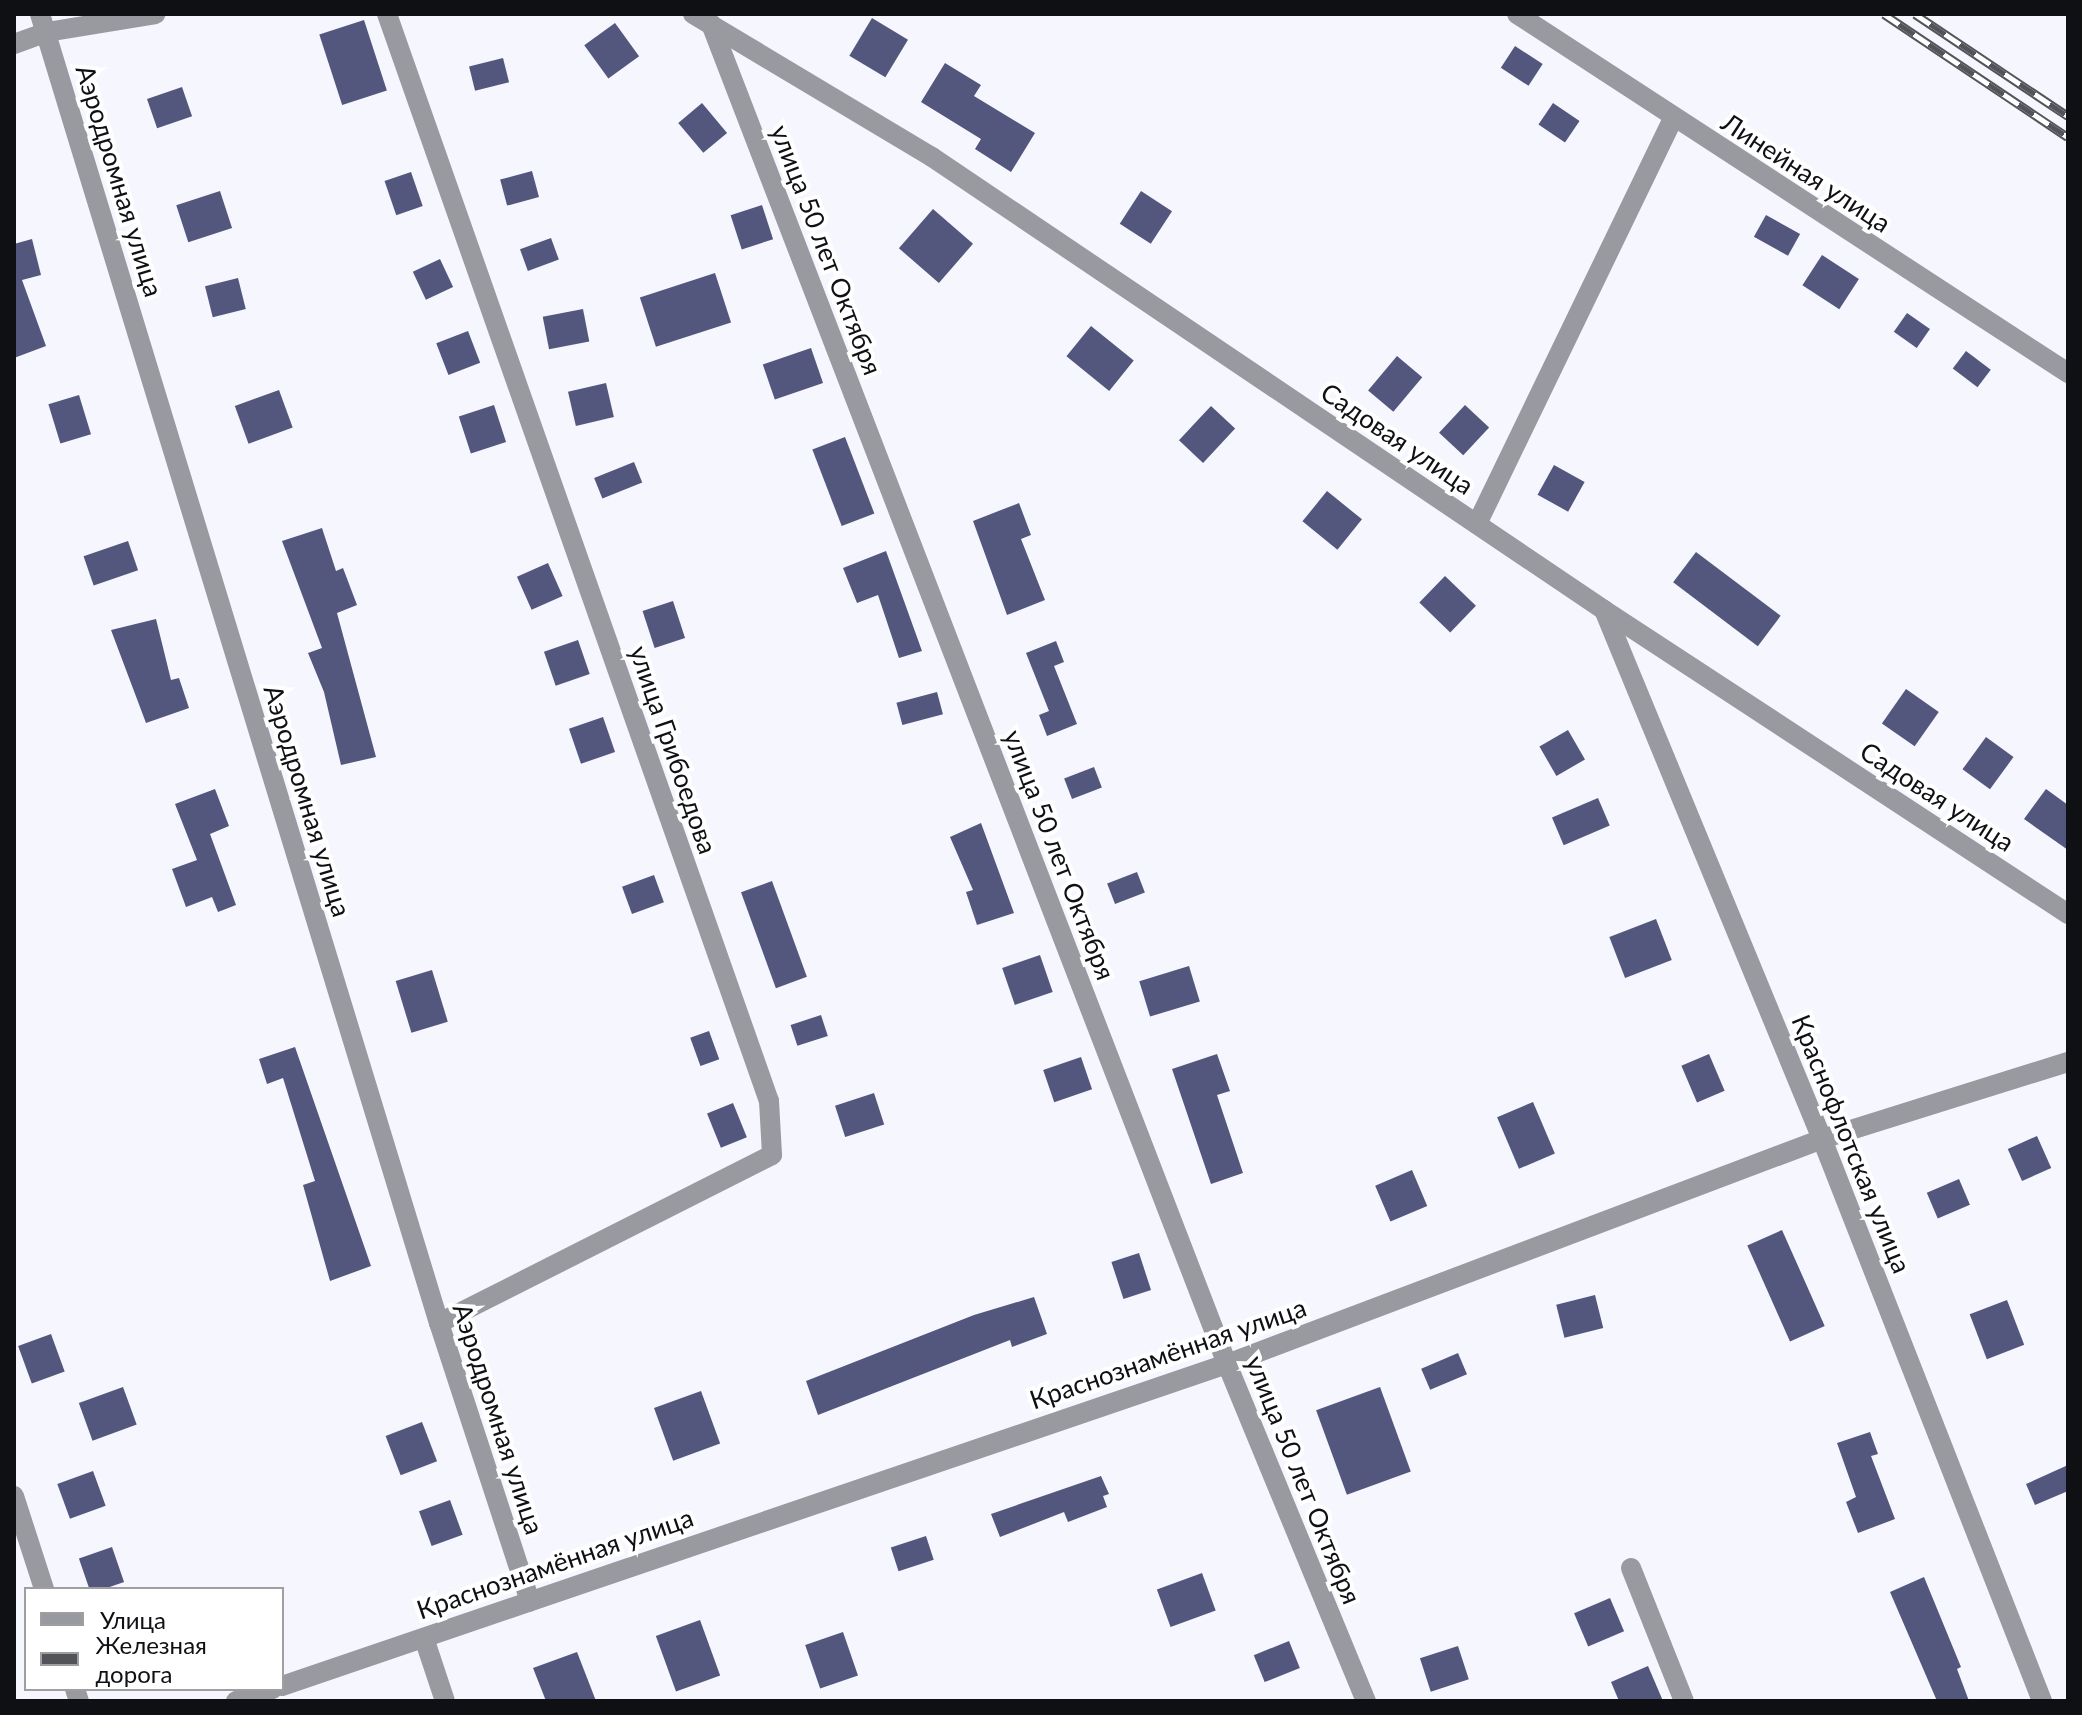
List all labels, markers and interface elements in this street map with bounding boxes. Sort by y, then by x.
street label: Аэродромная улица [69,61,169,301]
street label: Линейная улица [1716,107,1896,239]
street label: улица 50 лет Октября [764,121,888,379]
street label: Садовая улица [1315,377,1479,501]
street label: улица Грибоедова [623,642,723,858]
street label: Аэродромная улица [257,681,357,921]
street label: улица 50 лет Октября [997,726,1121,984]
street label: Садовая улица [1854,736,2020,858]
street label: Краснофлотская улица [1785,1010,1917,1278]
street label: Краснознамённая улица [1026,1292,1310,1416]
street label: Аэродромная улица [446,1300,550,1538]
street label: улица 50 лет Октября [1239,1351,1367,1609]
street label: Краснознамённая улица [413,1502,697,1626]
legend [24,1587,284,1691]
text: Улица [100,1605,166,1634]
text: Железная дорога [95,1630,207,1688]

